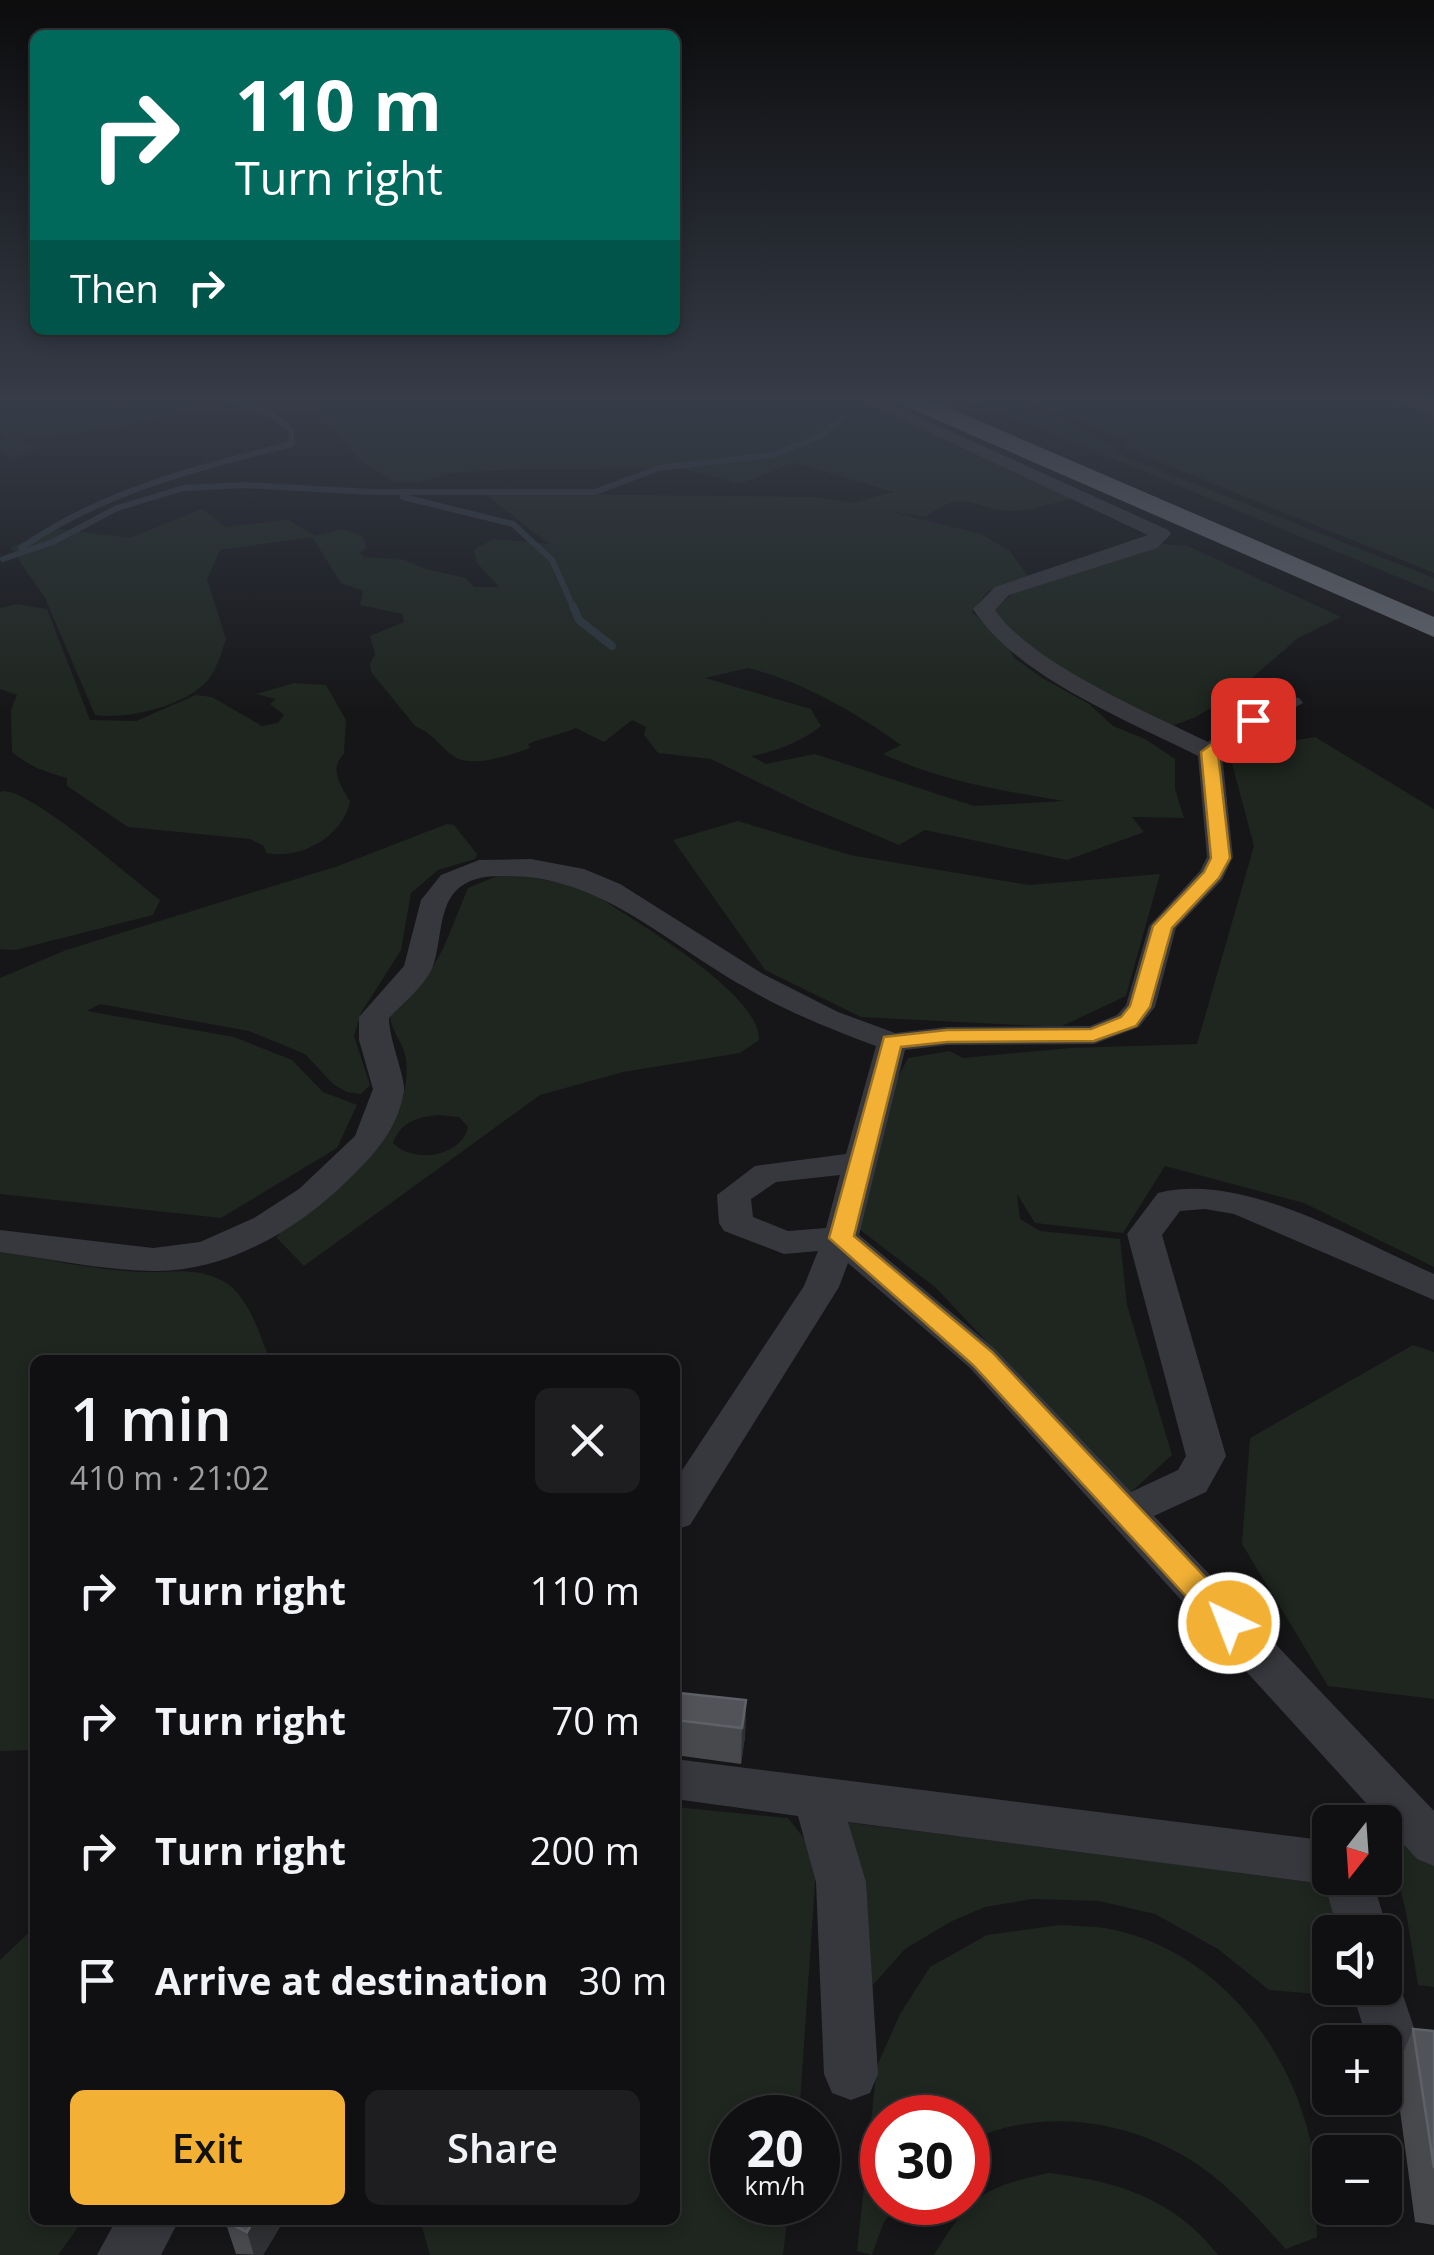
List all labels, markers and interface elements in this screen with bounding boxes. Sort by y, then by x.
text: 110 m [235,56,442,152]
icon: right [70,70,200,200]
text: Turn right [235,147,443,208]
icon: right [179,260,234,315]
text: Then [70,262,159,314]
pin [1211,678,1296,763]
icon: arrive [1226,693,1281,748]
text: 1 min [70,1377,232,1459]
button: close [535,1388,640,1493]
text: 410 m · 21:02 [70,1456,269,1499]
icon: right [70,1563,125,1618]
text: Turn right [155,1564,346,1616]
text: 110 m [530,1564,640,1616]
position arrow [1177,1571,1281,1675]
icon: right [70,1693,125,1748]
text: Turn right [155,1694,346,1746]
text: 70 m [551,1694,640,1746]
north arrow [1312,1805,1402,1895]
map controls [1312,1805,1402,2225]
icon: right [70,1823,125,1878]
text: Turn right [155,1824,346,1876]
text: 200 m [530,1824,640,1876]
button: sound [1312,1915,1402,2005]
icon: arrive [70,1953,125,2008]
text: Arrive at destination [155,1954,549,2006]
text: 30 m [579,1954,667,2006]
button: + [1312,2025,1402,2115]
button: Exit [70,2090,345,2205]
button: Share [365,2090,640,2205]
speed limit sign: 30 [860,2095,990,2225]
text: 20 [746,2114,804,2182]
button: − [1312,2135,1402,2225]
text: km/h [745,2168,805,2202]

